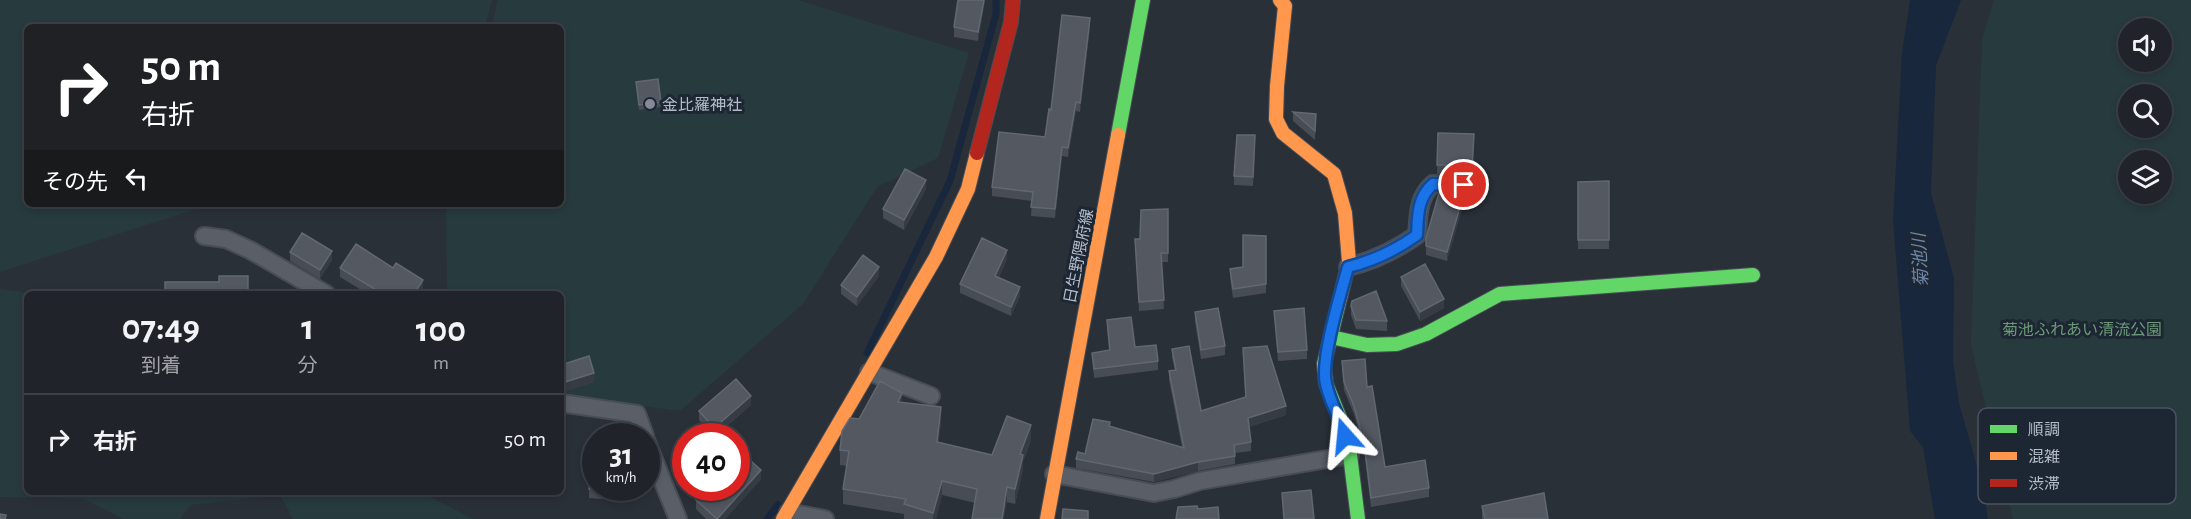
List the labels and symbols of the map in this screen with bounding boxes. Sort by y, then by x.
marker: 金比羅神社 [643,97,657,111]
place label: 金比羅神社 [662,97,742,113]
pin [1438,159,1489,210]
street label: 日生野隈府線 [1061,207,1096,305]
water label: 菊池川 [1908,231,1931,287]
park label: 菊池ふれあい清流公園 [2002,321,2162,338]
position arrow [1313,404,1377,468]
legend [1978,408,2176,504]
text: 順調 [2028,422,2060,438]
speed limit sign: 40 [672,423,750,501]
text: 混雑 [2028,448,2060,465]
text: 渋滞 [2028,476,2060,492]

